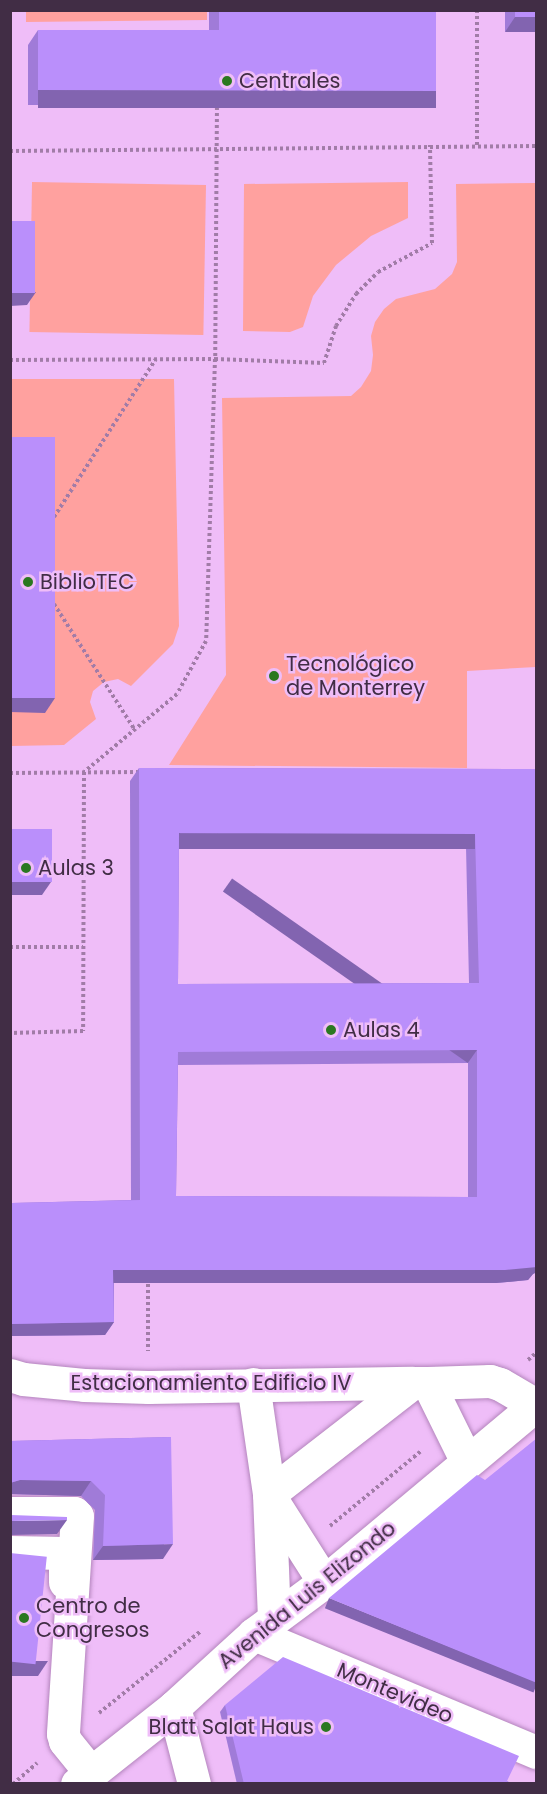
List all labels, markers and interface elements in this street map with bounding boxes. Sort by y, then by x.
place label: Centrales [239,68,340,94]
marker: Centrales [220,74,234,88]
place label: BiblioTEC [40,569,134,595]
marker: BiblioTEC [21,575,35,589]
place label: Tecnológico de Monterrey [286,651,425,701]
marker: Tecnológico de Monterrey [267,669,281,683]
place label: Aulas 3 [38,855,114,881]
marker: Aulas 3 [19,861,33,875]
place label: Aulas 4 [343,1017,420,1043]
marker: Aulas 4 [324,1023,338,1037]
street label: Estacionamiento Edificio IV [70,1370,352,1396]
street label: Avenida Luis Elizondo [213,1516,401,1674]
place label: Centro de Congresos [36,1593,150,1643]
marker: Centro de Congresos [17,1611,31,1625]
street label: Montevideo [333,1657,457,1729]
place label: Blatt Salat Haus [149,1714,314,1740]
marker: Blatt Salat Haus [319,1720,333,1734]

